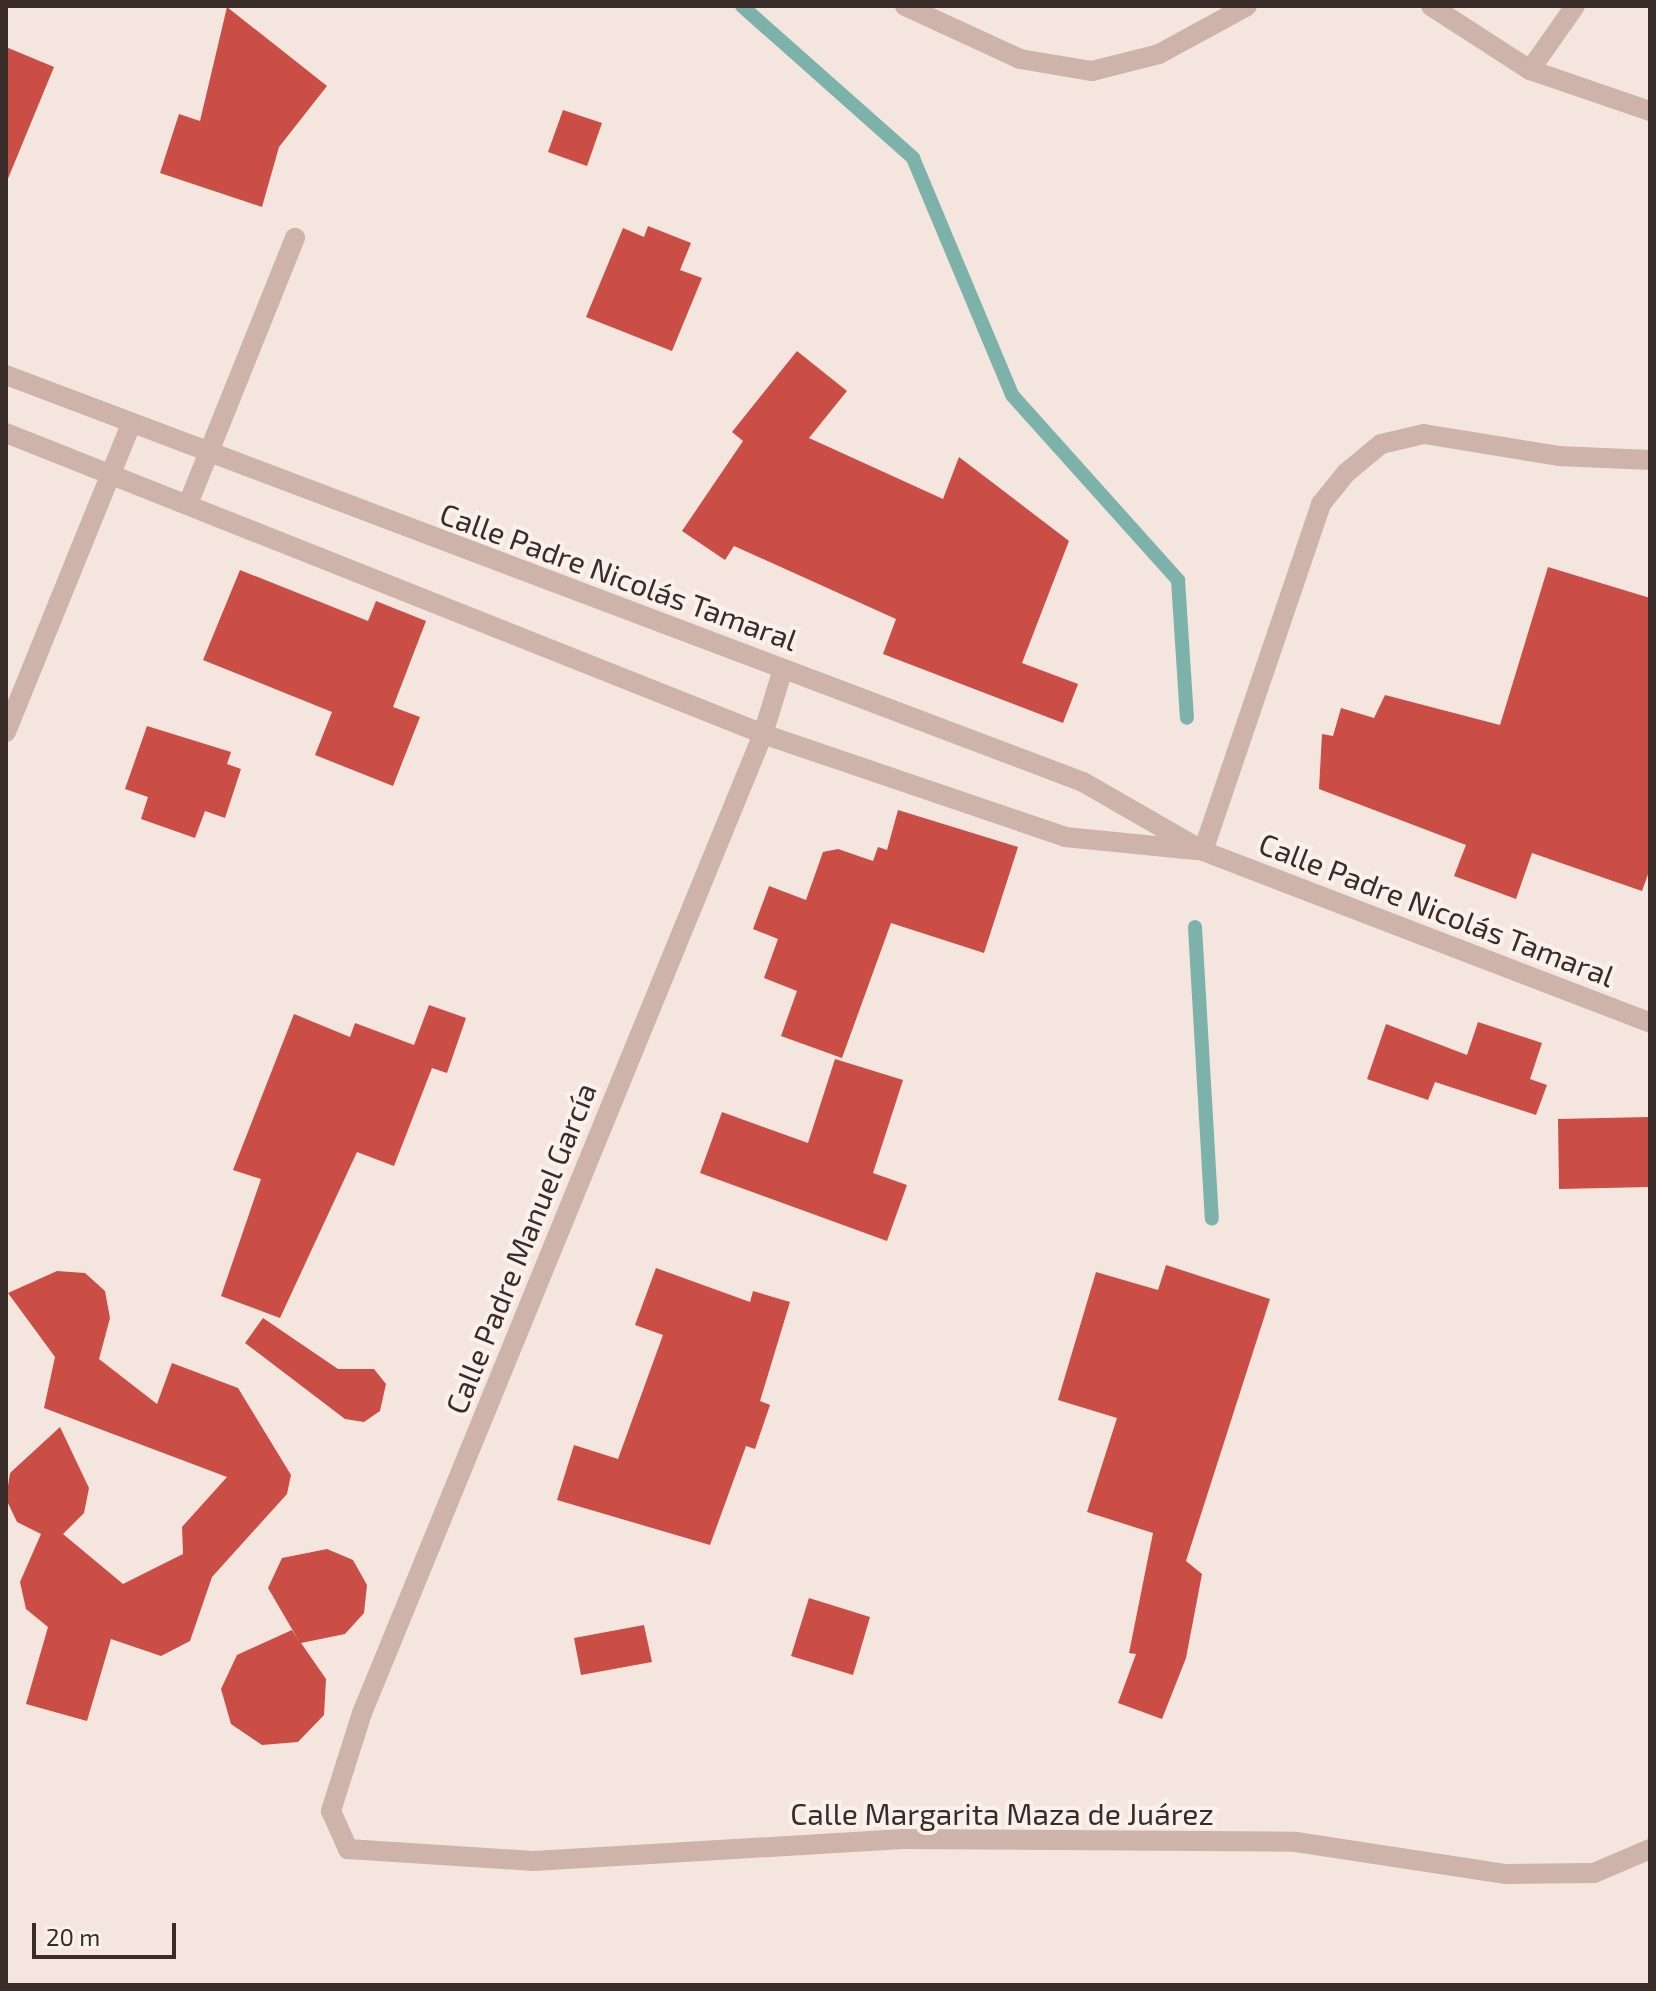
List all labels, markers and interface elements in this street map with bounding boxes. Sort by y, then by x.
street label: Calle Padre Nicolás Tamaral [435,494,803,658]
street label: Calle Padre Nicolás Tamaral [1254,824,1620,994]
street label: Calle Padre Manuel García [437,1077,603,1419]
street label: Calle Margarita Maza de Juárez [790,1795,1214,1831]
scale bar [36,1907,180,1957]
text: 20 m [46,1922,100,1951]

